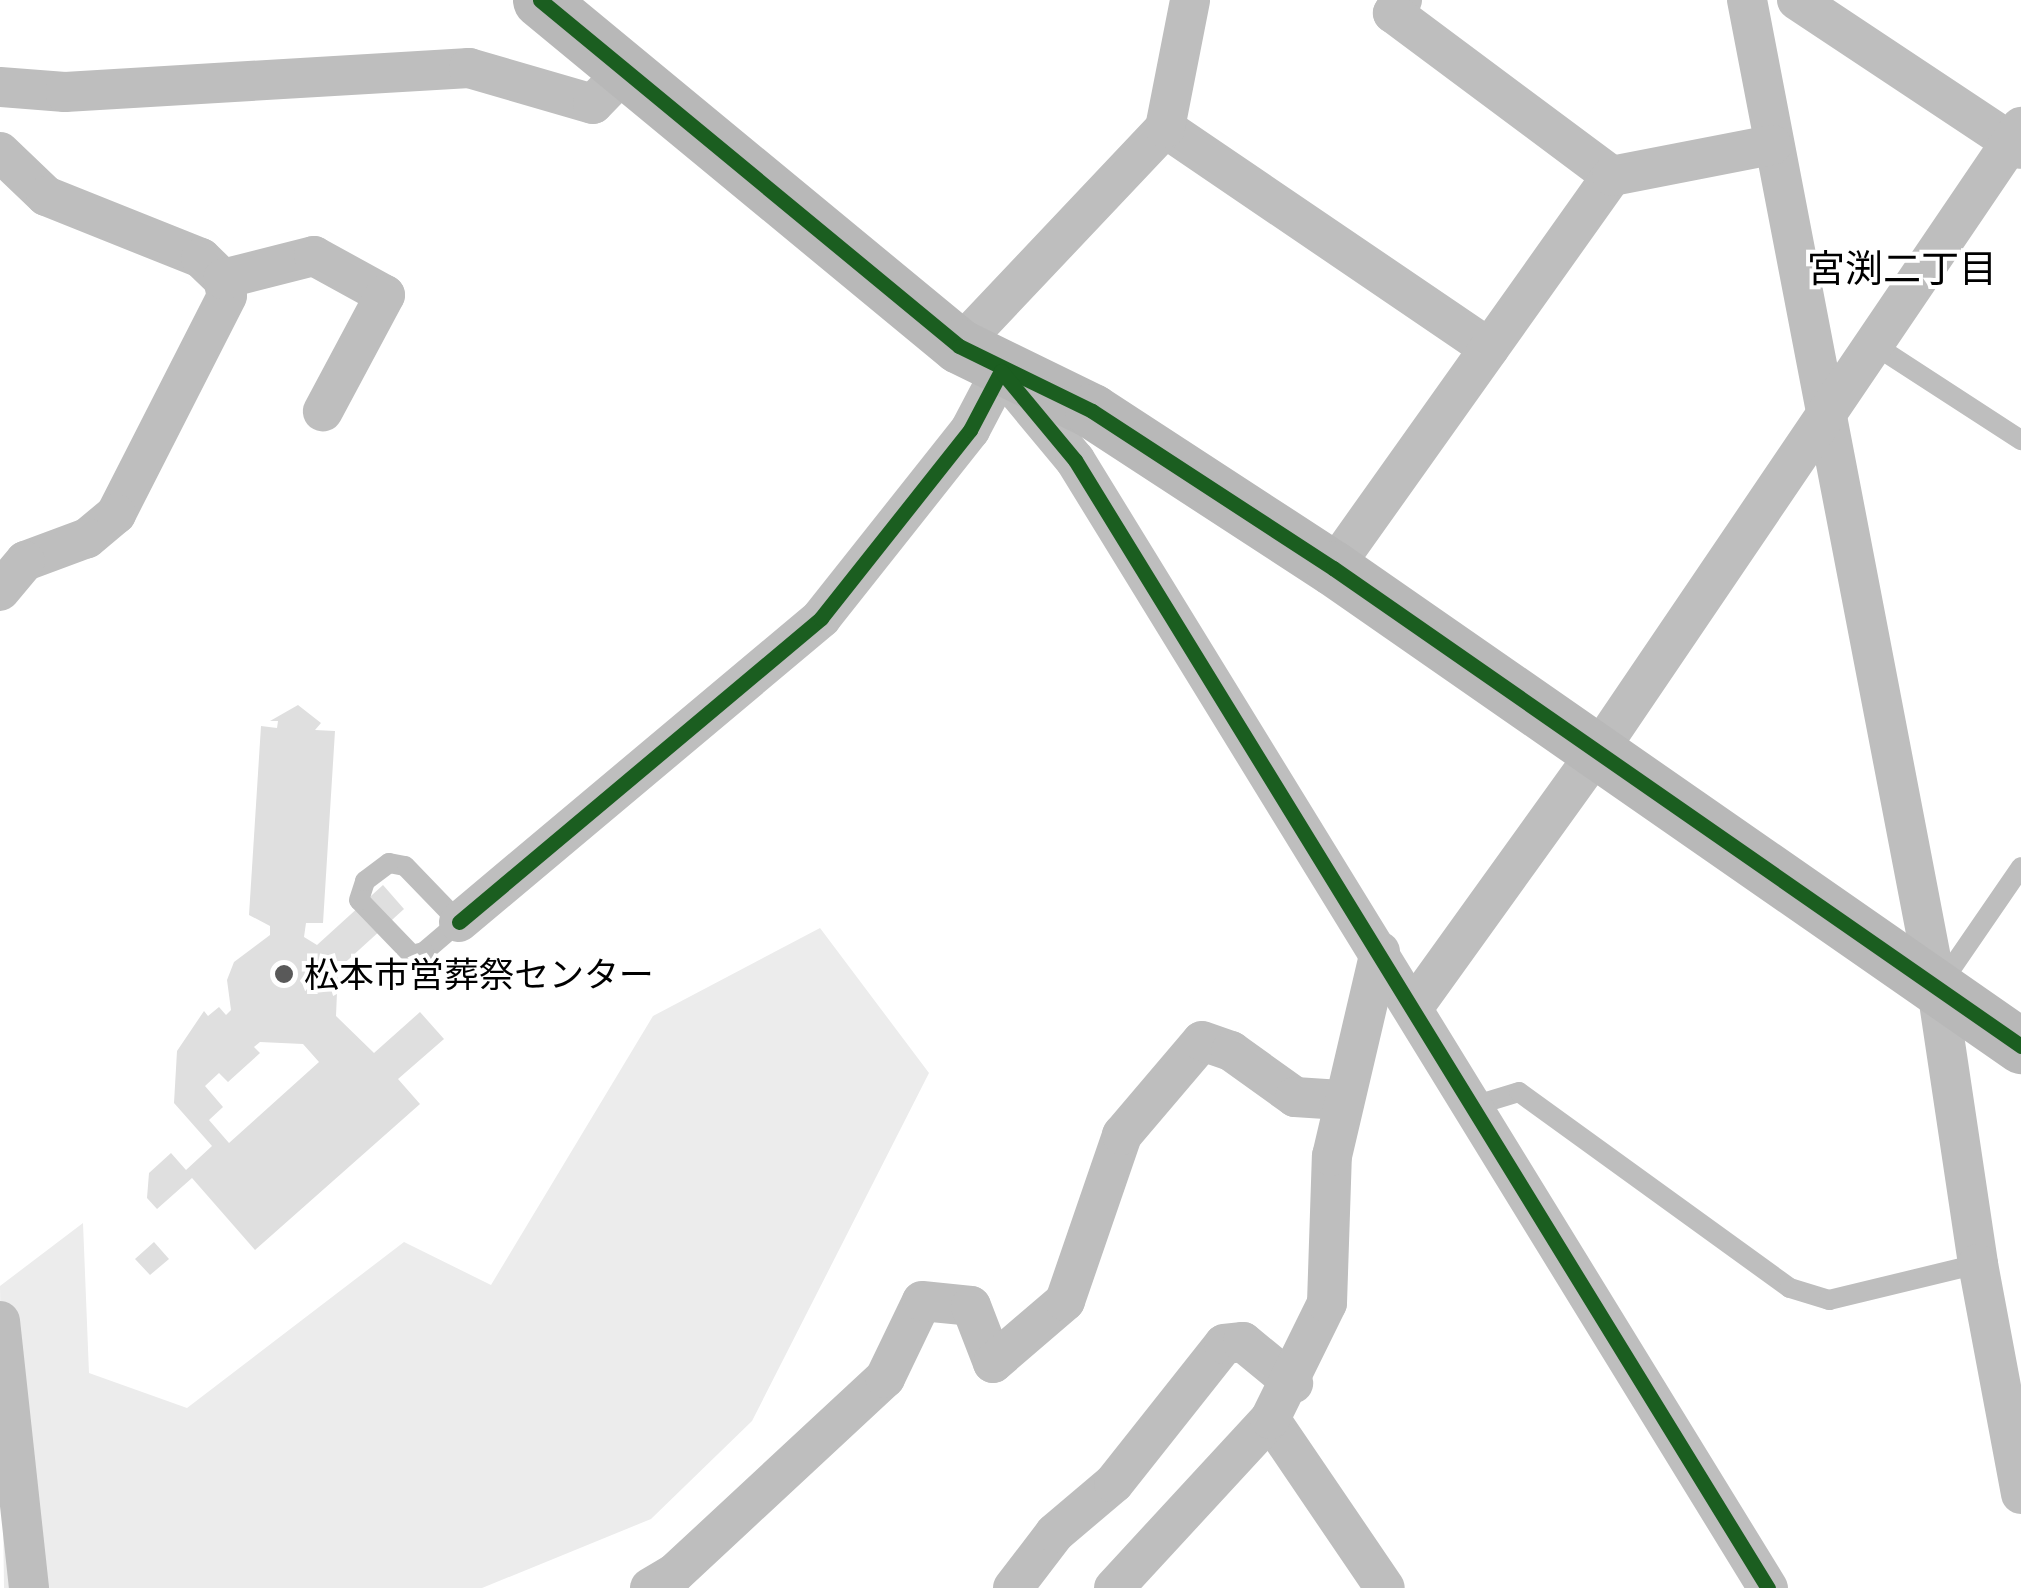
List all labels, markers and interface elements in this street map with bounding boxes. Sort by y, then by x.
district label: 宮渕二丁目 [1807,245,1997,291]
place label: 松本市営葬祭センター [304,953,654,995]
marker: 松本市営葬祭センター [273,963,295,985]

